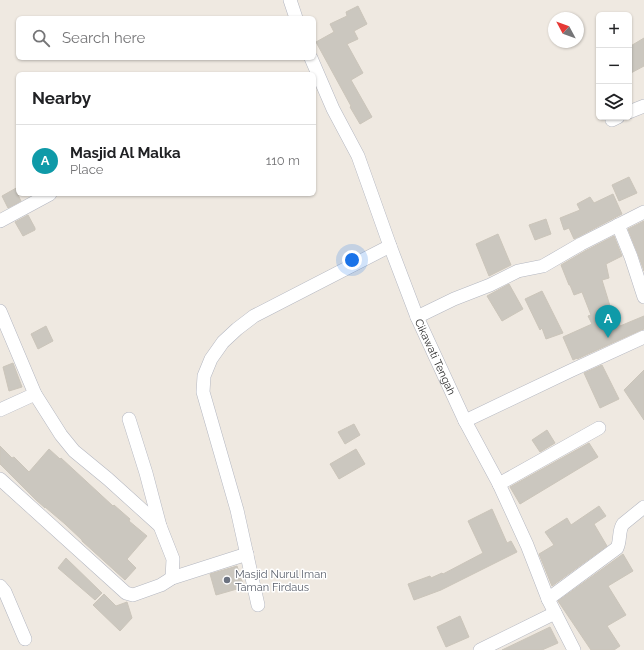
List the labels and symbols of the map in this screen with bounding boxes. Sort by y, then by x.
north arrow [548,12,584,48]
your location [342,250,362,270]
pin: A [595,305,621,338]
street label: Cikawati Tengah [412,317,458,397]
place label: Masjid Nurul Iman Taman Firdaus [235,568,327,594]
marker: Masjid Nurul Iman Taman Firdaus [222,575,232,585]

